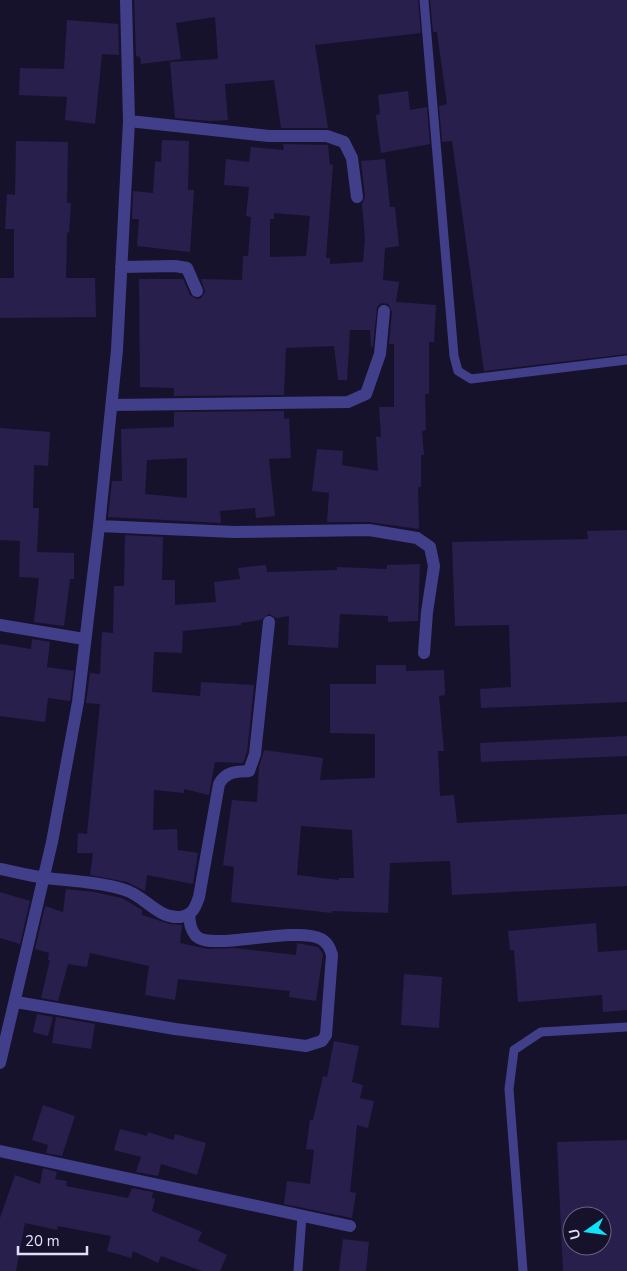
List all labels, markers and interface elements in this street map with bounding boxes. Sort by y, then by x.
north arrow [562,1206,612,1256]
scale bar [18,1224,86,1256]
text: U [564,1227,585,1241]
text: 20 m [25,1231,60,1251]

